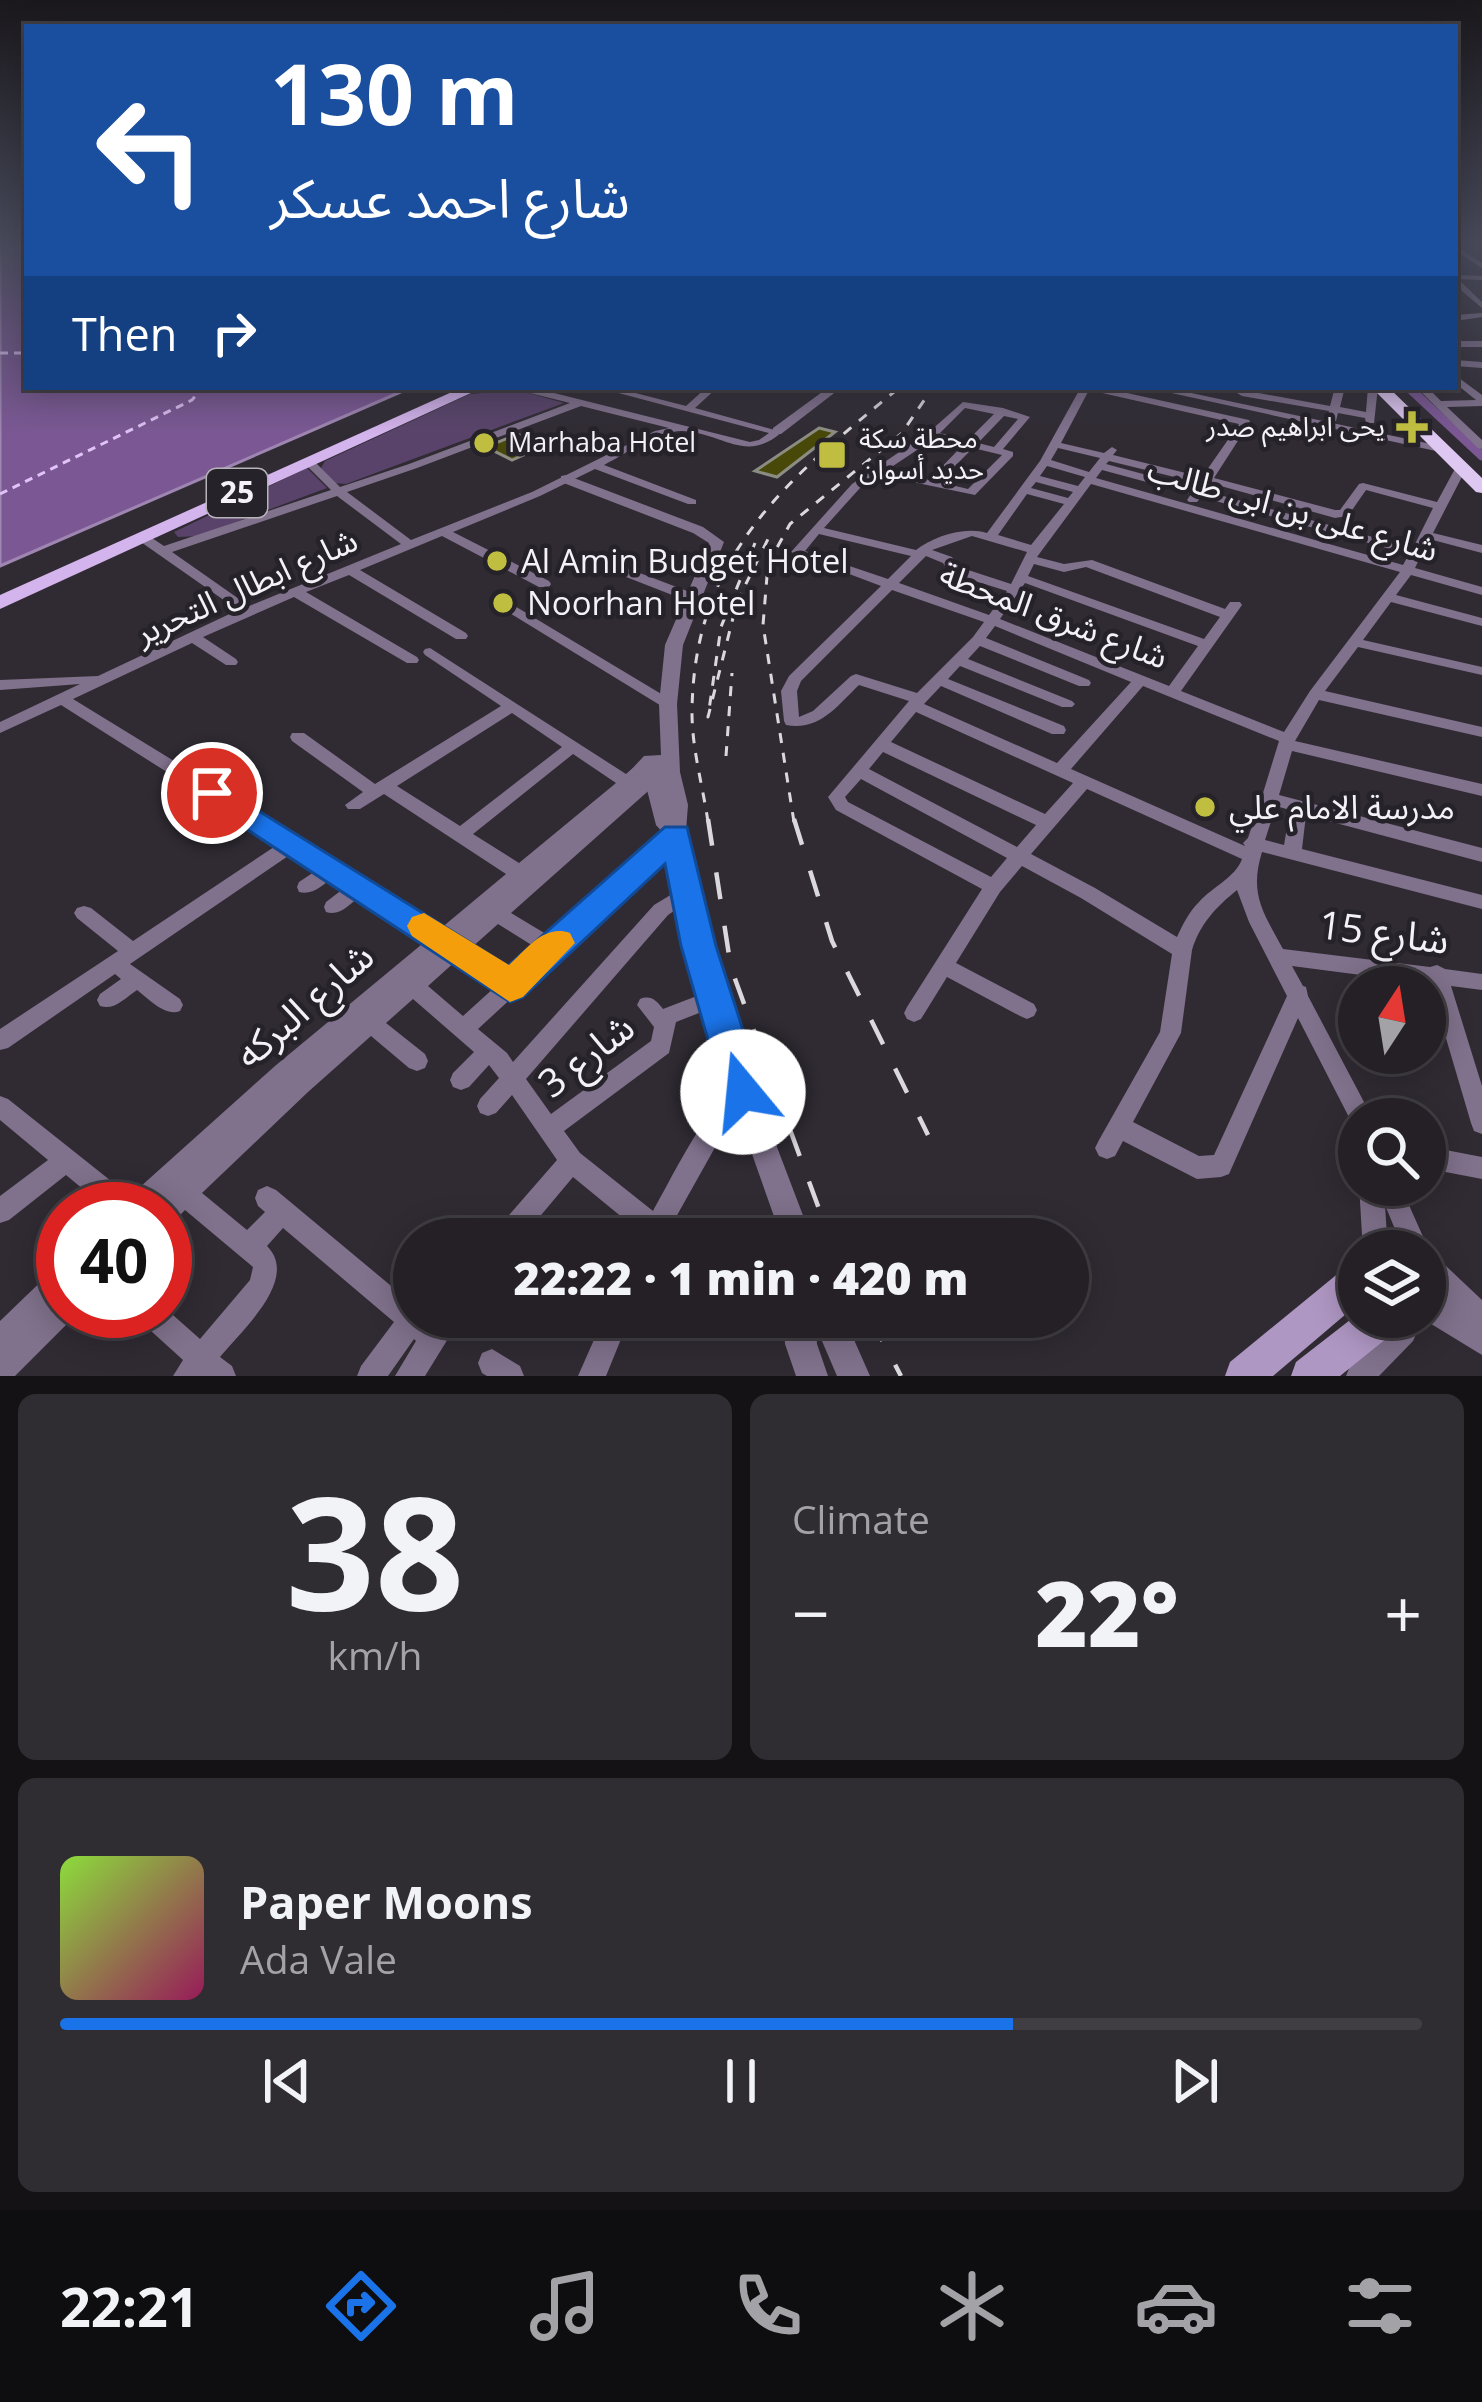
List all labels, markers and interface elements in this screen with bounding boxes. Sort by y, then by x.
text: 130 m [270,35,518,150]
icon: left [72,72,228,228]
text: شارع احمد عسكر [270,160,630,234]
icon: right [201,300,267,366]
text: Then [72,303,177,364]
place label: يحى ابراهيم صدر [1205,407,1385,448]
marker: يحى ابراهيم صدر [1396,411,1428,443]
place label: محطة سكة حديد أسوان [859,419,984,487]
place label: Marhaba Hotel [508,423,696,460]
marker: Marhaba Hotel [471,430,497,456]
marker: محطة سكة حديد أسوان [816,439,848,471]
street label: شارع على بن ابى طالب [1142,446,1444,574]
road number: 25 [207,469,267,517]
street label: شارع ابطال التحرير [127,516,365,658]
place label: Al Amin Budget Hotel [521,538,849,583]
marker: Al Amin Budget Hotel [484,548,510,574]
street label: شارع شرق المحطة [933,550,1175,682]
place label: Noorhan Hotel [527,580,755,625]
marker: Noorhan Hotel [490,590,516,616]
pin [161,742,263,844]
icon: arrive [179,760,245,826]
place label: مدرسة الامام علي [1229,784,1455,833]
marker: مدرسة الامام علي [1192,794,1218,820]
street label: شارع 15 [1316,896,1452,969]
street label: شارع البركه [222,929,386,1082]
north arrow [1338,966,1446,1074]
map controls [1338,966,1446,1338]
street label: شارع 3 [526,1000,647,1111]
position arrow [680,1029,806,1155]
button: search [1338,1098,1446,1206]
speed limit sign: 40 [36,1182,192,1338]
button: layers [1338,1230,1446,1338]
text: 22:22 · 1 min · 420 m [514,1247,968,1308]
text: 38 [286,1443,464,1656]
text: Climate [792,1492,930,1545]
text: 22° [1035,1551,1179,1673]
text: − [792,1567,830,1657]
text: + [1384,1567,1422,1657]
text: km/h [328,1628,422,1681]
text: Paper Moons [240,1871,533,1932]
text: Ada Vale [240,1932,397,1985]
icon: previous [254,2048,320,2114]
icon: pause [708,2048,774,2114]
icon: next [1162,2048,1228,2114]
icon: directions [319,2264,403,2348]
icon: music [523,2264,607,2348]
icon: phone [726,2264,810,2348]
icon: climate [930,2264,1014,2348]
icon: car [1134,2264,1218,2348]
icon: filters [1338,2264,1422,2348]
text: 22:21 [60,2269,199,2343]

